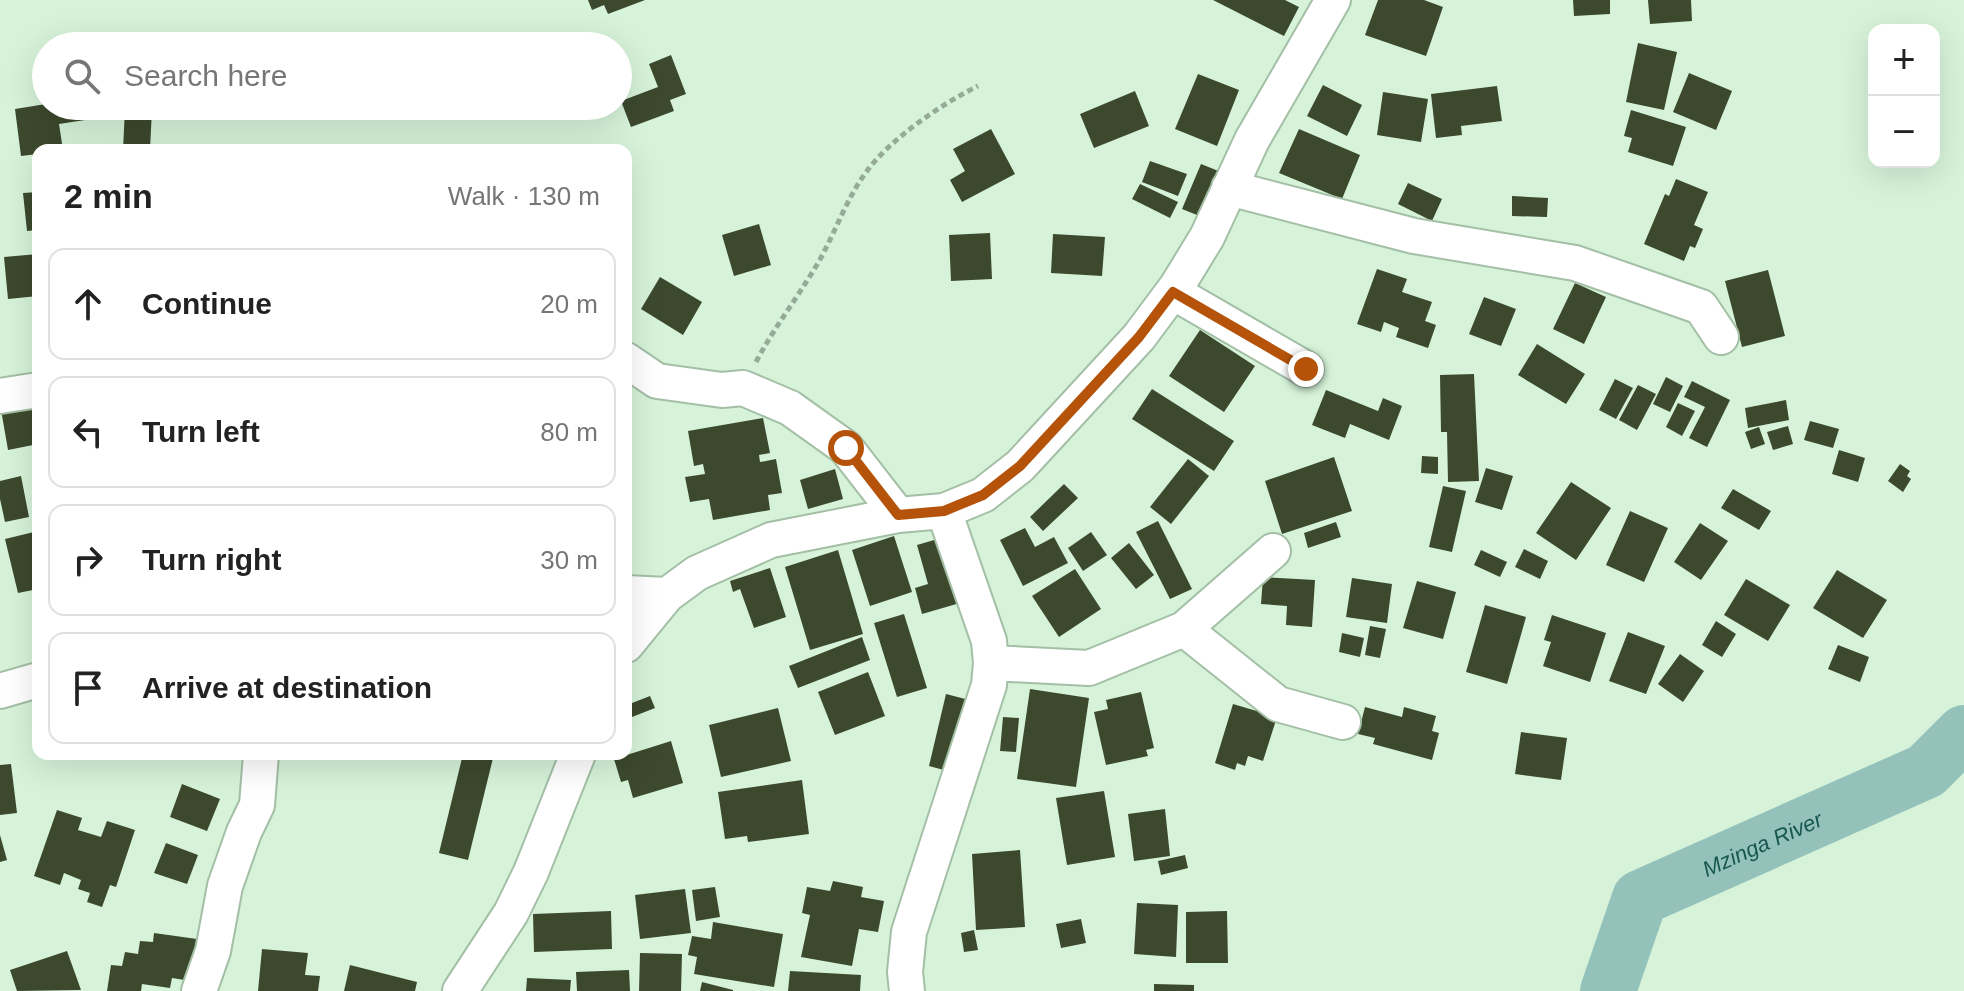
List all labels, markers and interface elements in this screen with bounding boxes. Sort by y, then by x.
map controls [1868,24,1940,168]
button: + [1868,24,1940,96]
search box [32,32,632,120]
icon: search [60,54,104,98]
text: Search here [124,59,287,92]
button: − [1868,96,1940,168]
text: 2 min [64,177,153,215]
text: Walk · 130 m [448,181,600,211]
icon: ahead [66,282,110,326]
text: Continue [142,287,272,320]
text: 20 m [540,289,598,319]
route end [1288,351,1324,387]
icon: left [66,410,110,454]
text: Turn left [142,415,260,448]
text: 80 m [540,417,598,447]
route start [828,430,864,466]
icon: right [66,538,110,582]
text: Turn right [142,543,281,576]
text: 30 m [540,545,598,575]
icon: arrive [66,666,110,710]
text: Arrive at destination [142,671,432,704]
water label: Mzinga River [1699,806,1828,882]

